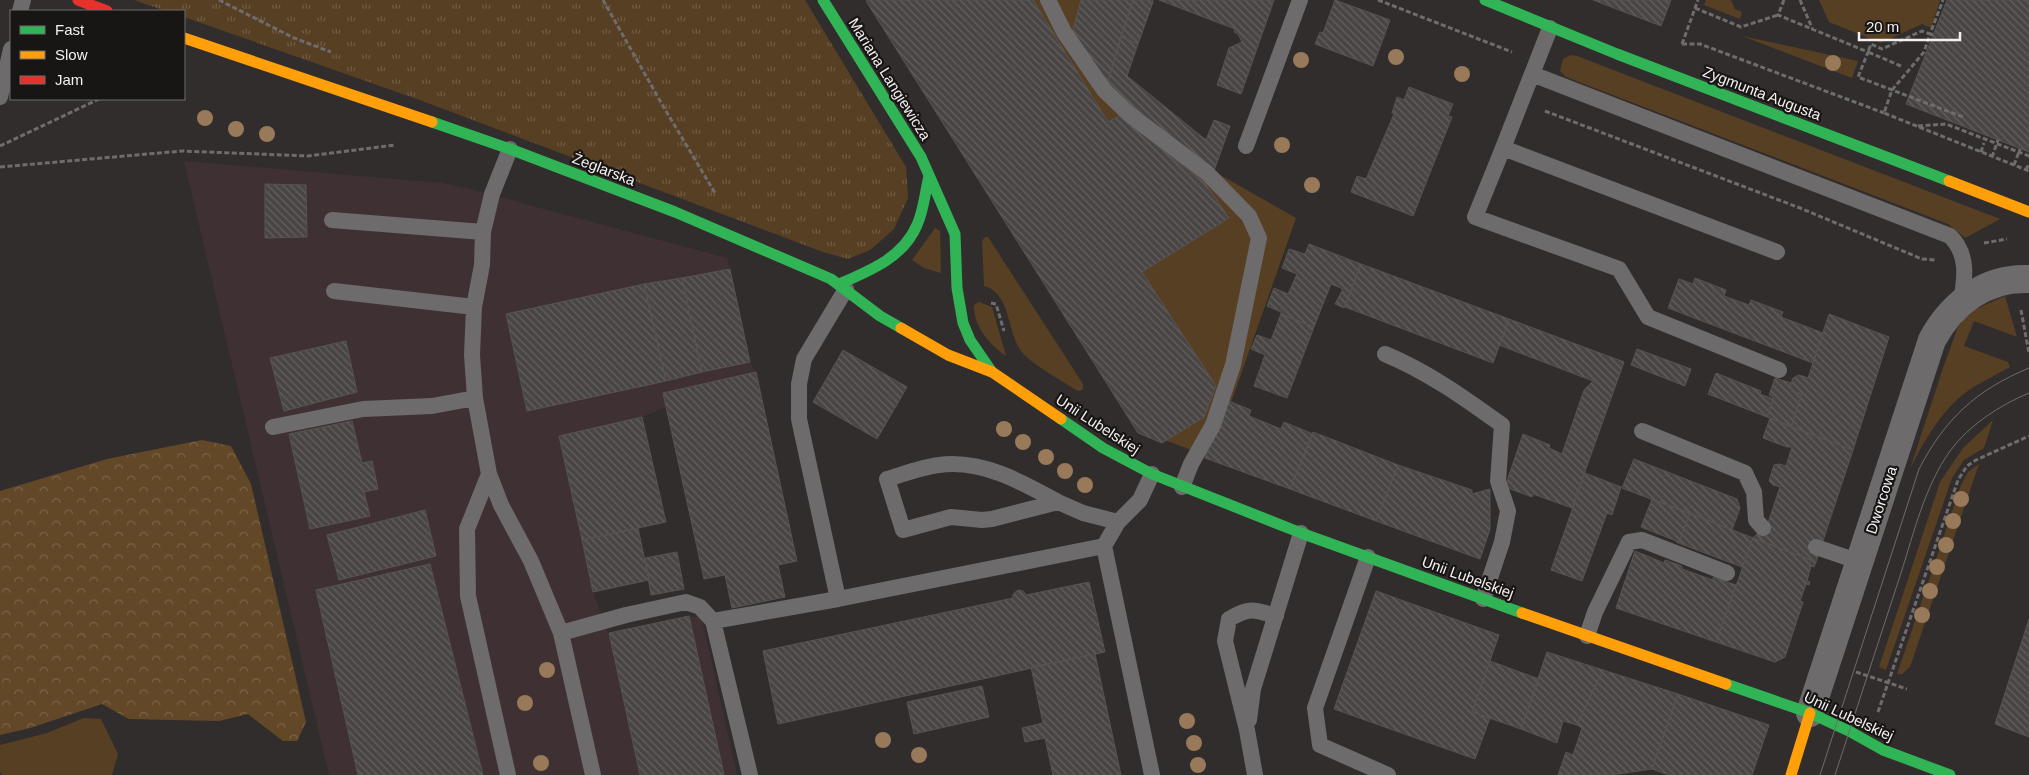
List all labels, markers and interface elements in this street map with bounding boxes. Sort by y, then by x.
legend [10,10,185,100]
scale bar [1859,10,1960,42]
street label: Mariana Langiewicza [845,15,935,144]
text: 20 m [1866,18,1899,35]
text: Fast [55,21,85,38]
text: Slow [55,46,88,63]
street label: Zygmunta Augusta [1701,63,1824,124]
text: Jam [55,71,83,88]
street label: Żeglarska [570,149,638,189]
street label: Unii Lubelskiej [1053,391,1143,457]
street label: Dworcowa [1862,463,1900,536]
street label: Unii Lubelskiej [1420,552,1516,602]
street label: Unii Lubelskiej [1802,688,1896,744]

